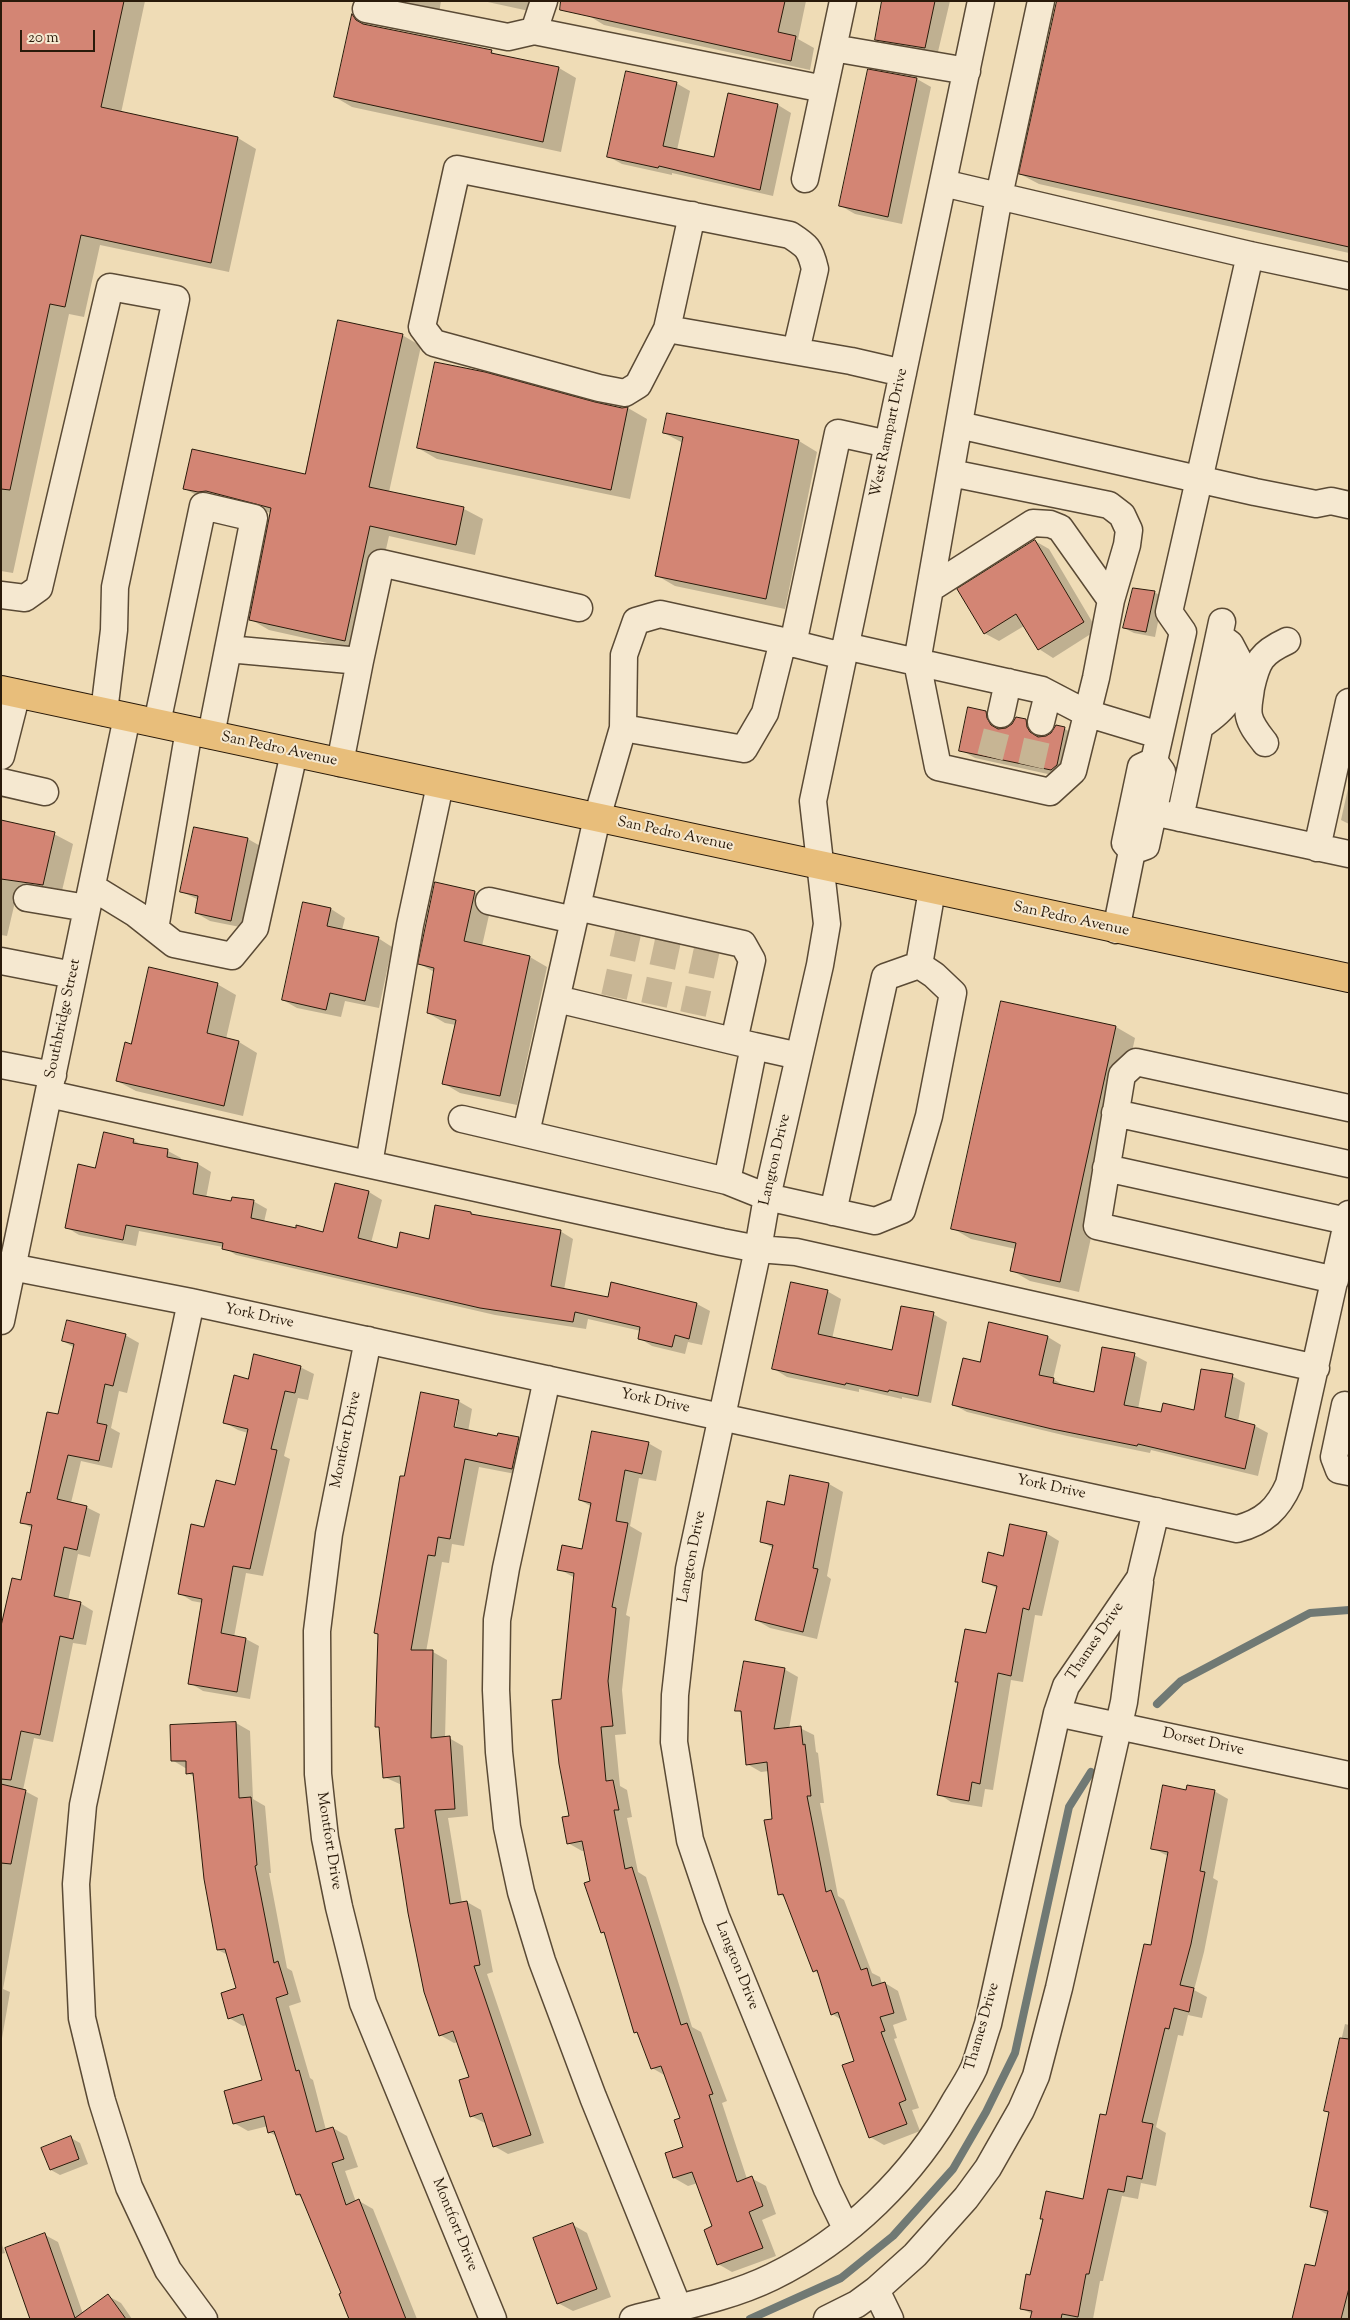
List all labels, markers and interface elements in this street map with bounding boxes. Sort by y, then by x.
scale bar [22,20,98,52]
text: 20 m [28,28,59,49]
street label: West Rampart Drive [868,367,912,499]
street label: San Pedro Avenue [219,729,339,771]
street label: San Pedro Avenue [615,814,735,856]
street label: San Pedro Avenue [1011,899,1131,941]
street label: Southbridge Street [43,957,85,1081]
street label: Langton Drive [757,1112,795,1208]
street label: York Drive [223,1301,295,1333]
street label: York Drive [619,1386,691,1418]
street label: Montfort Drive [328,1390,366,1490]
street label: York Drive [1015,1472,1087,1504]
street label: Langton Drive [675,1509,711,1605]
street label: Thames Drive [1063,1599,1129,1685]
street label: Dorset Drive [1161,1726,1245,1760]
street label: Montfort Drive [311,1791,345,1891]
street label: Langton Drive [710,1919,762,2013]
street label: Thames Drive [962,1981,1004,2073]
street label: Montfort Drive [427,2176,481,2274]

